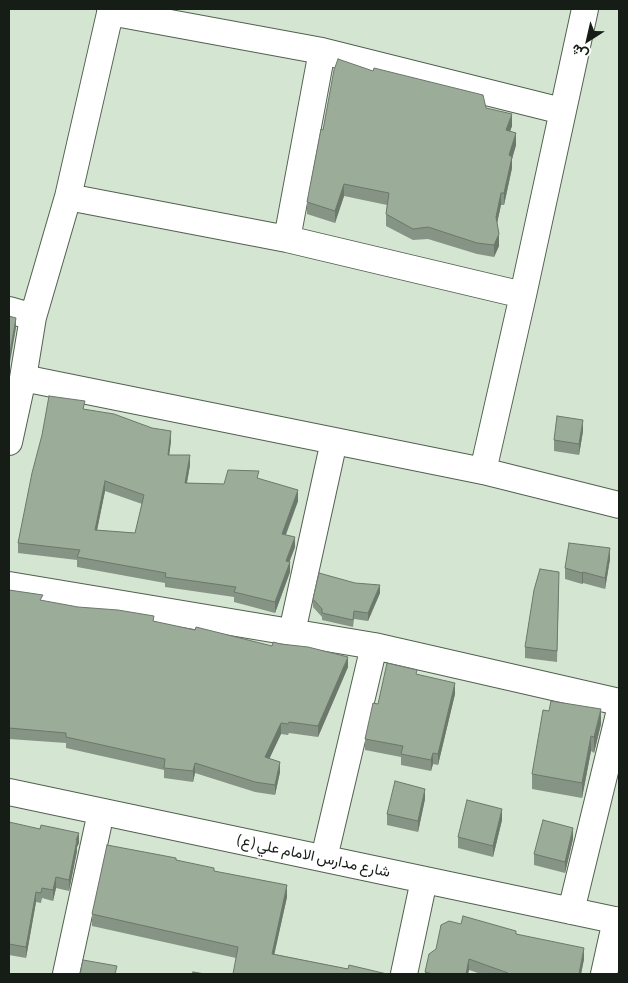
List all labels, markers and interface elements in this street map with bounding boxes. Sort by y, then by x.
north arrow [563,15,613,65]
text: ش [567,41,591,64]
street label: شارع مدارس الامام علي (ع) [236,831,392,881]

